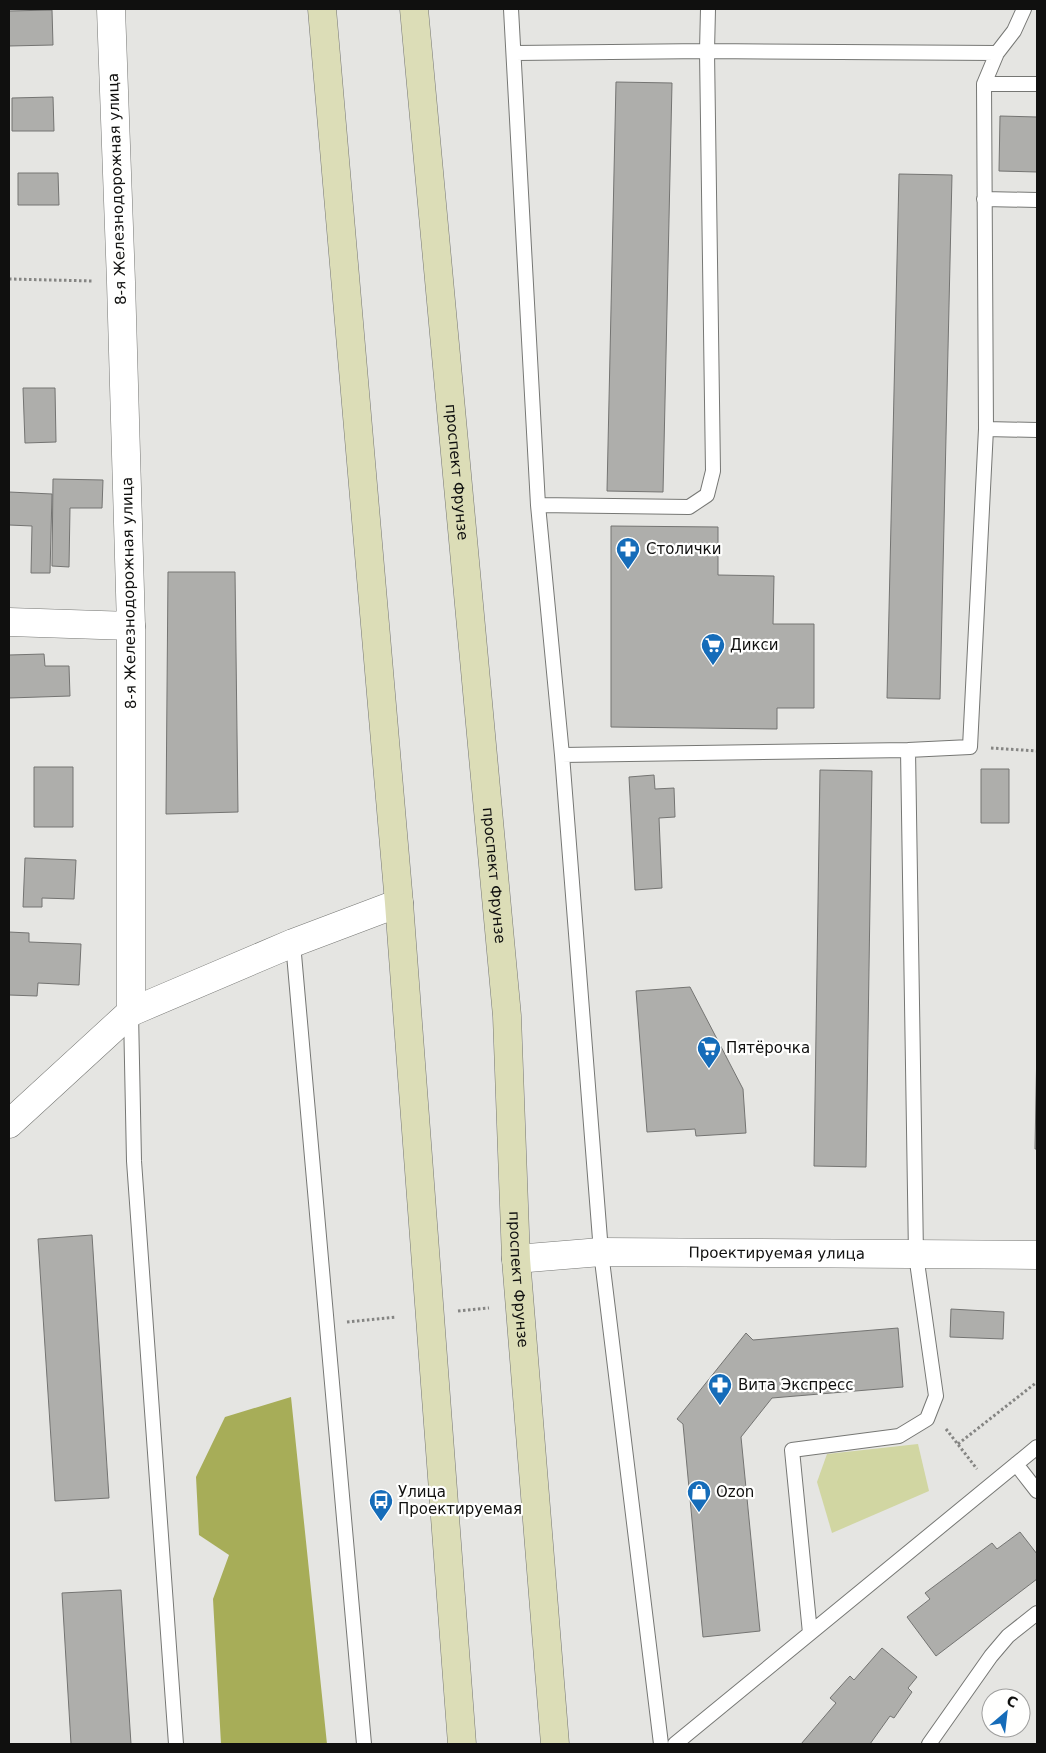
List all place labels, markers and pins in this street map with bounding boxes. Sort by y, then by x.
pharmacy icon: Столички [615,536,641,570]
place label: Столички [646,540,721,558]
supermarket icon: Дикси [700,632,726,666]
place label: Дикси [730,636,779,654]
supermarket icon: Пятёрочка [696,1035,722,1069]
place label: Пятёрочка [726,1039,810,1057]
pharmacy icon: Вита Экспресс [707,1372,733,1406]
place label: Вита Экспресс [738,1376,854,1394]
shop icon: Ozon [686,1479,712,1513]
place label: Улица Проектируемая [398,1483,522,1518]
place label: Ozon [716,1483,754,1501]
bus stop icon: Улица Проектируемая [368,1488,394,1522]

